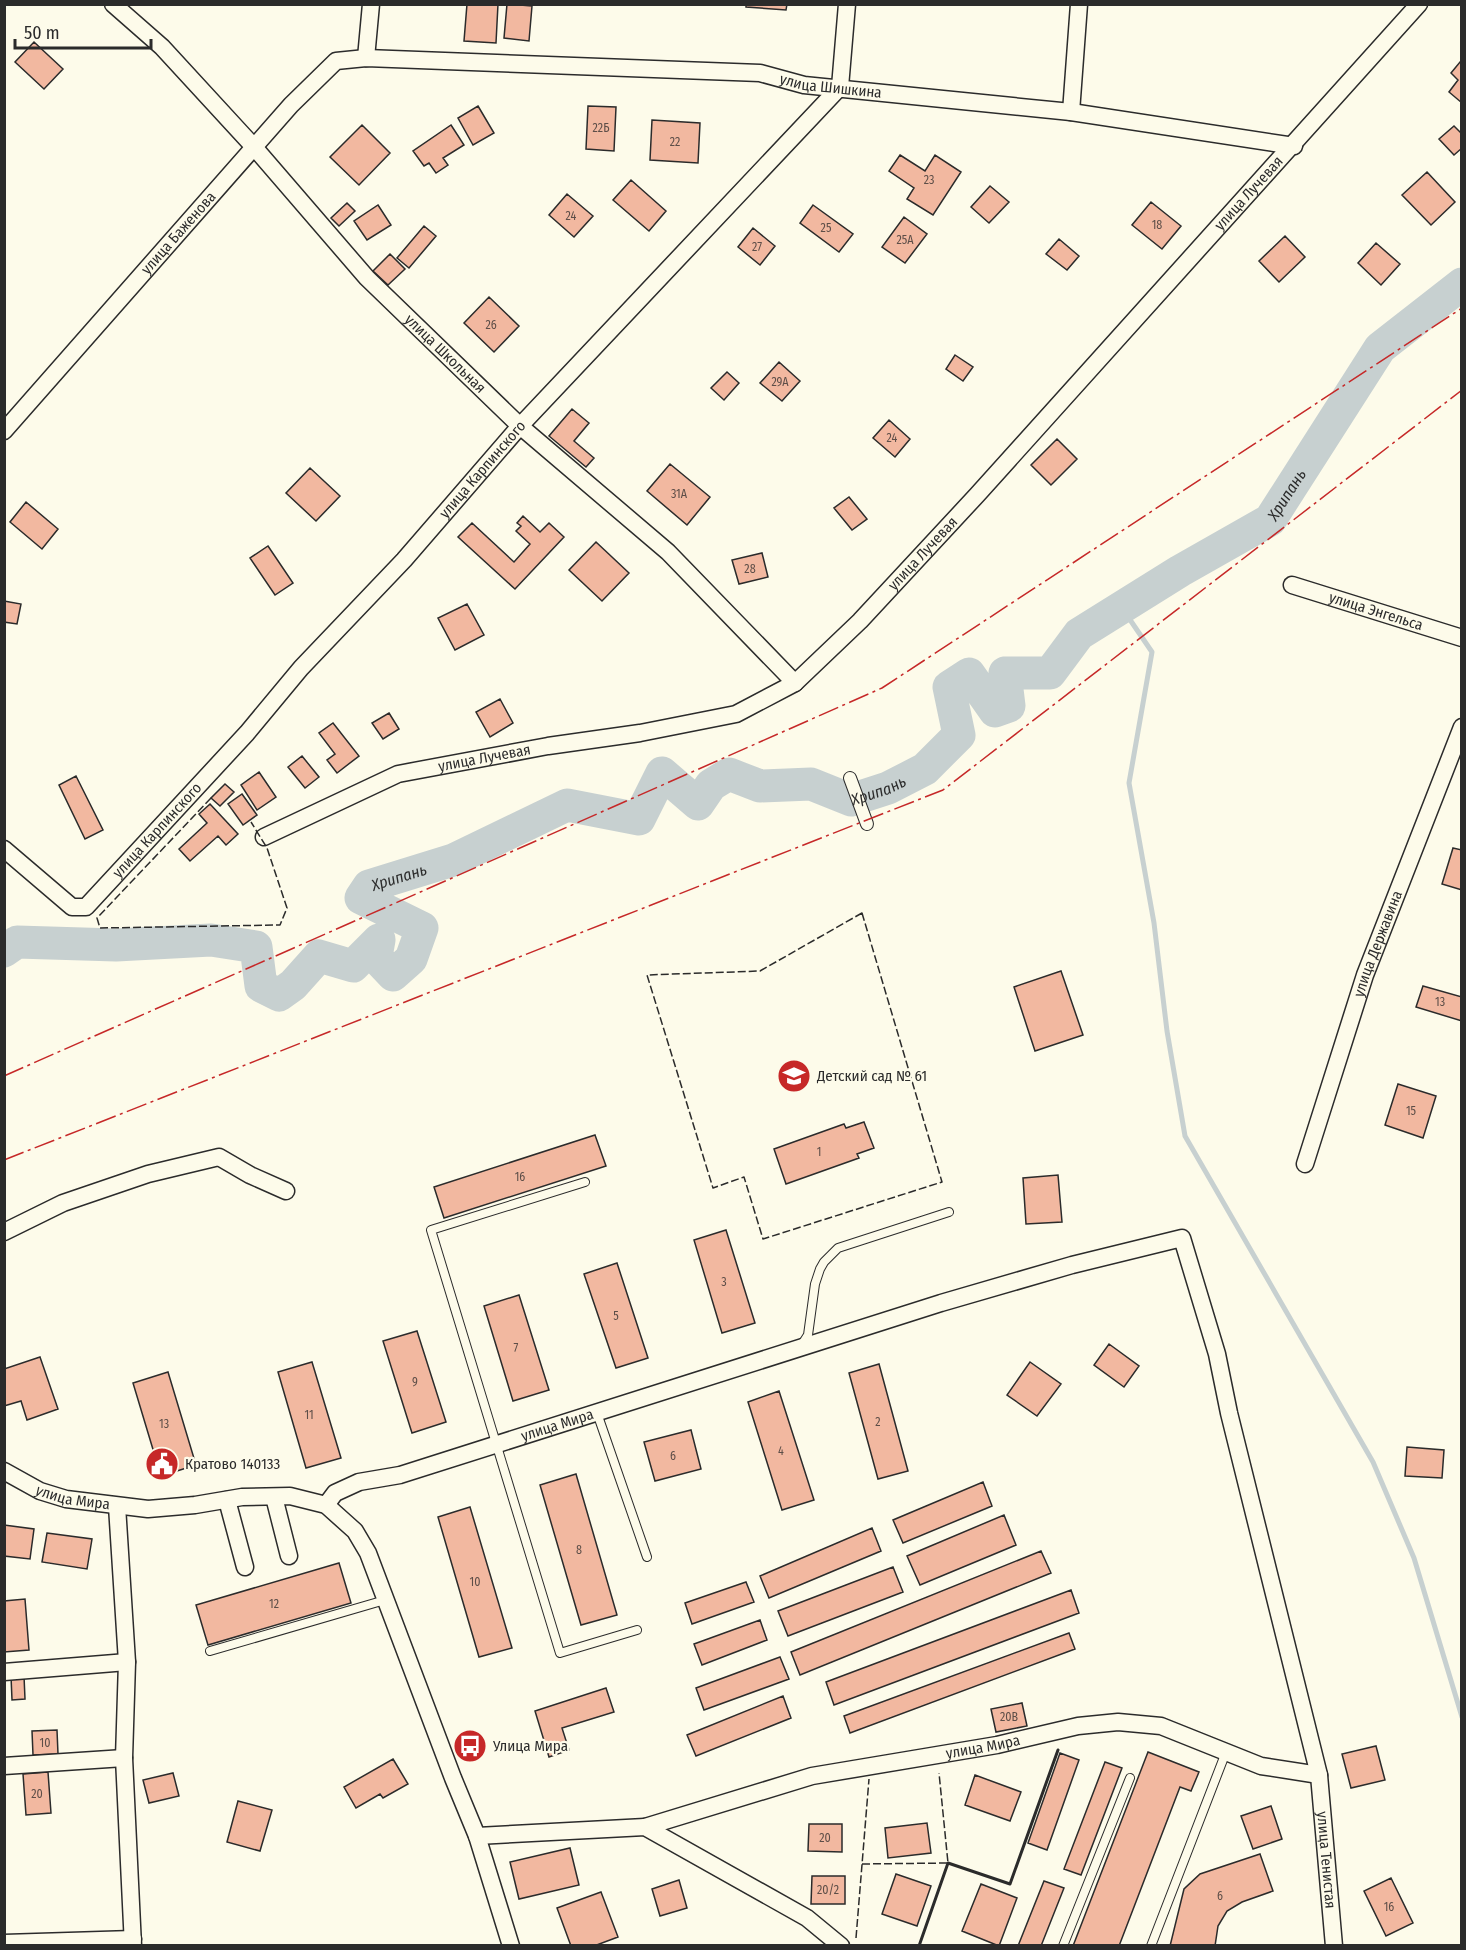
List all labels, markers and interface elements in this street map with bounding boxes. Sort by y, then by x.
scale bar [15,12,152,50]
text: 50 m [24,22,60,44]
street label: улица Шишкина [778,70,883,102]
house number: 22Б [593,121,609,135]
house number: 22 [670,135,680,149]
street label: улица Лучевая [1211,152,1287,234]
house number: 23 [924,173,934,187]
street label: улица Баженова [137,188,220,278]
house number: 24 [566,209,577,223]
house number: 18 [1152,218,1162,232]
house number: 25 [821,221,832,235]
house number: 25А [896,233,914,247]
house number: 27 [752,240,762,254]
street label: улица Школьная [401,311,490,397]
house number: 26 [485,318,497,332]
house number: 29А [771,375,789,389]
street label: улица Карпинского [435,417,529,522]
house number: 24 [887,431,898,445]
water label: Хрипань [1262,465,1310,525]
house number: 31А [671,487,688,501]
street label: улица Лучевая [884,513,961,594]
house number: 28 [744,562,756,576]
street label: улица Энгельса [1327,588,1425,634]
street label: улица Лучевая [437,740,532,775]
water label: Хрипань [848,771,909,809]
street label: улица Карпинского [109,779,205,881]
water label: Хрипань [368,859,429,895]
street label: улица Державина [1350,888,1406,999]
house number: 13 [1435,995,1445,1009]
school or university icon: Детский сад № 61 [776,1058,812,1094]
place label: Детский сад № 61 [816,1067,927,1085]
house number: 15 [1406,1104,1417,1118]
house number: 1 [817,1145,821,1159]
house number: 16 [515,1170,525,1184]
house number: 3 [721,1275,727,1289]
house number: 5 [613,1309,619,1323]
house number: 7 [514,1341,519,1355]
house number: 9 [412,1375,418,1389]
street label: улица Мира [519,1405,596,1445]
house number: 11 [304,1408,314,1422]
house number: 2 [875,1415,881,1429]
house number: 13 [159,1417,169,1431]
house number: 4 [778,1444,784,1458]
public building icon: Кратово 140133 [144,1446,180,1482]
house number: 6 [670,1449,676,1463]
place label: Кратово 140133 [185,1455,281,1473]
street label: улица Мира [32,1481,111,1513]
house number: 8 [576,1543,582,1557]
house number: 10 [470,1575,480,1589]
house number: 12 [269,1597,279,1611]
house number: 20В [1000,1710,1018,1724]
bus stop icon: Улица Мира [452,1728,488,1764]
street label: улица Мира [944,1731,1022,1762]
house number: 10 [40,1736,50,1750]
place label: Улица Мира [492,1737,568,1755]
house number: 20 [31,1787,43,1801]
street label: улица Тенистая [1313,1811,1340,1909]
house number: 20 [819,1831,831,1845]
house number: 20/2 [817,1883,839,1897]
house number: 6 [1217,1889,1223,1903]
house number: 16 [1384,1900,1394,1914]

